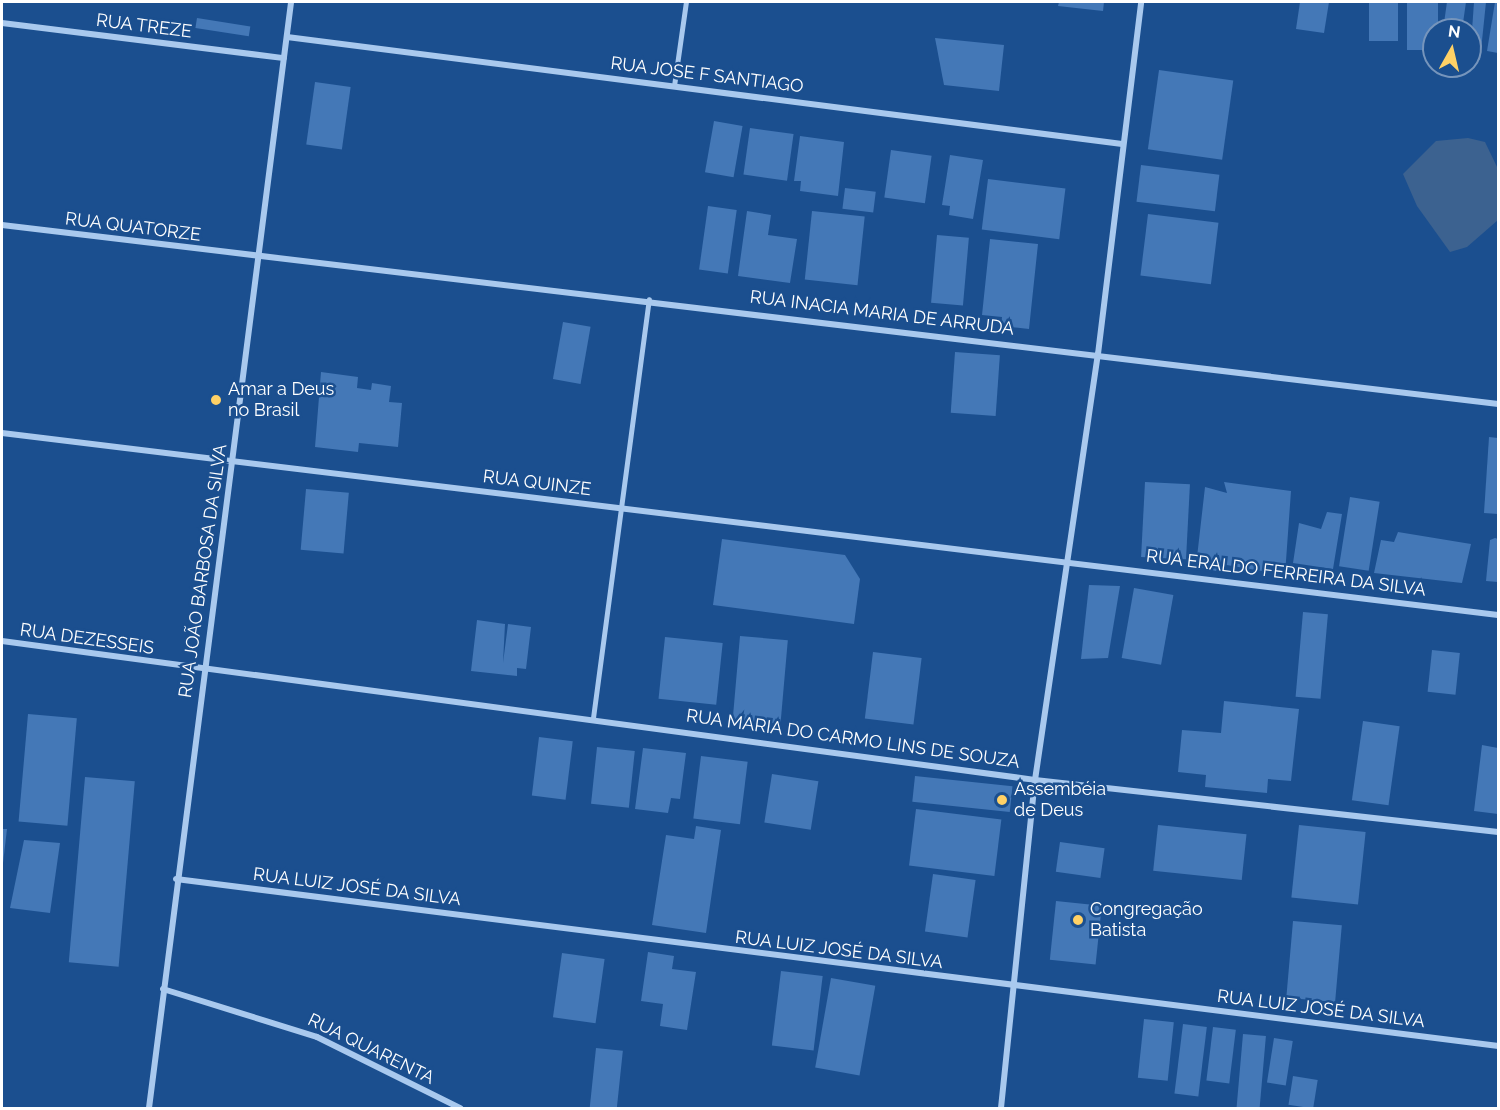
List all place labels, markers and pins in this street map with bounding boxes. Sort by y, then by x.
place label: Amar a Deus no Brasil [228,379,335,422]
marker: Amar a Deus no Brasil [209,393,223,407]
place label: Assembéia de Deus [1014,779,1106,822]
marker: Assembéia de Deus [995,793,1009,807]
place label: Congregação Batista [1090,899,1203,942]
marker: Congregação Batista [1071,913,1085,927]

